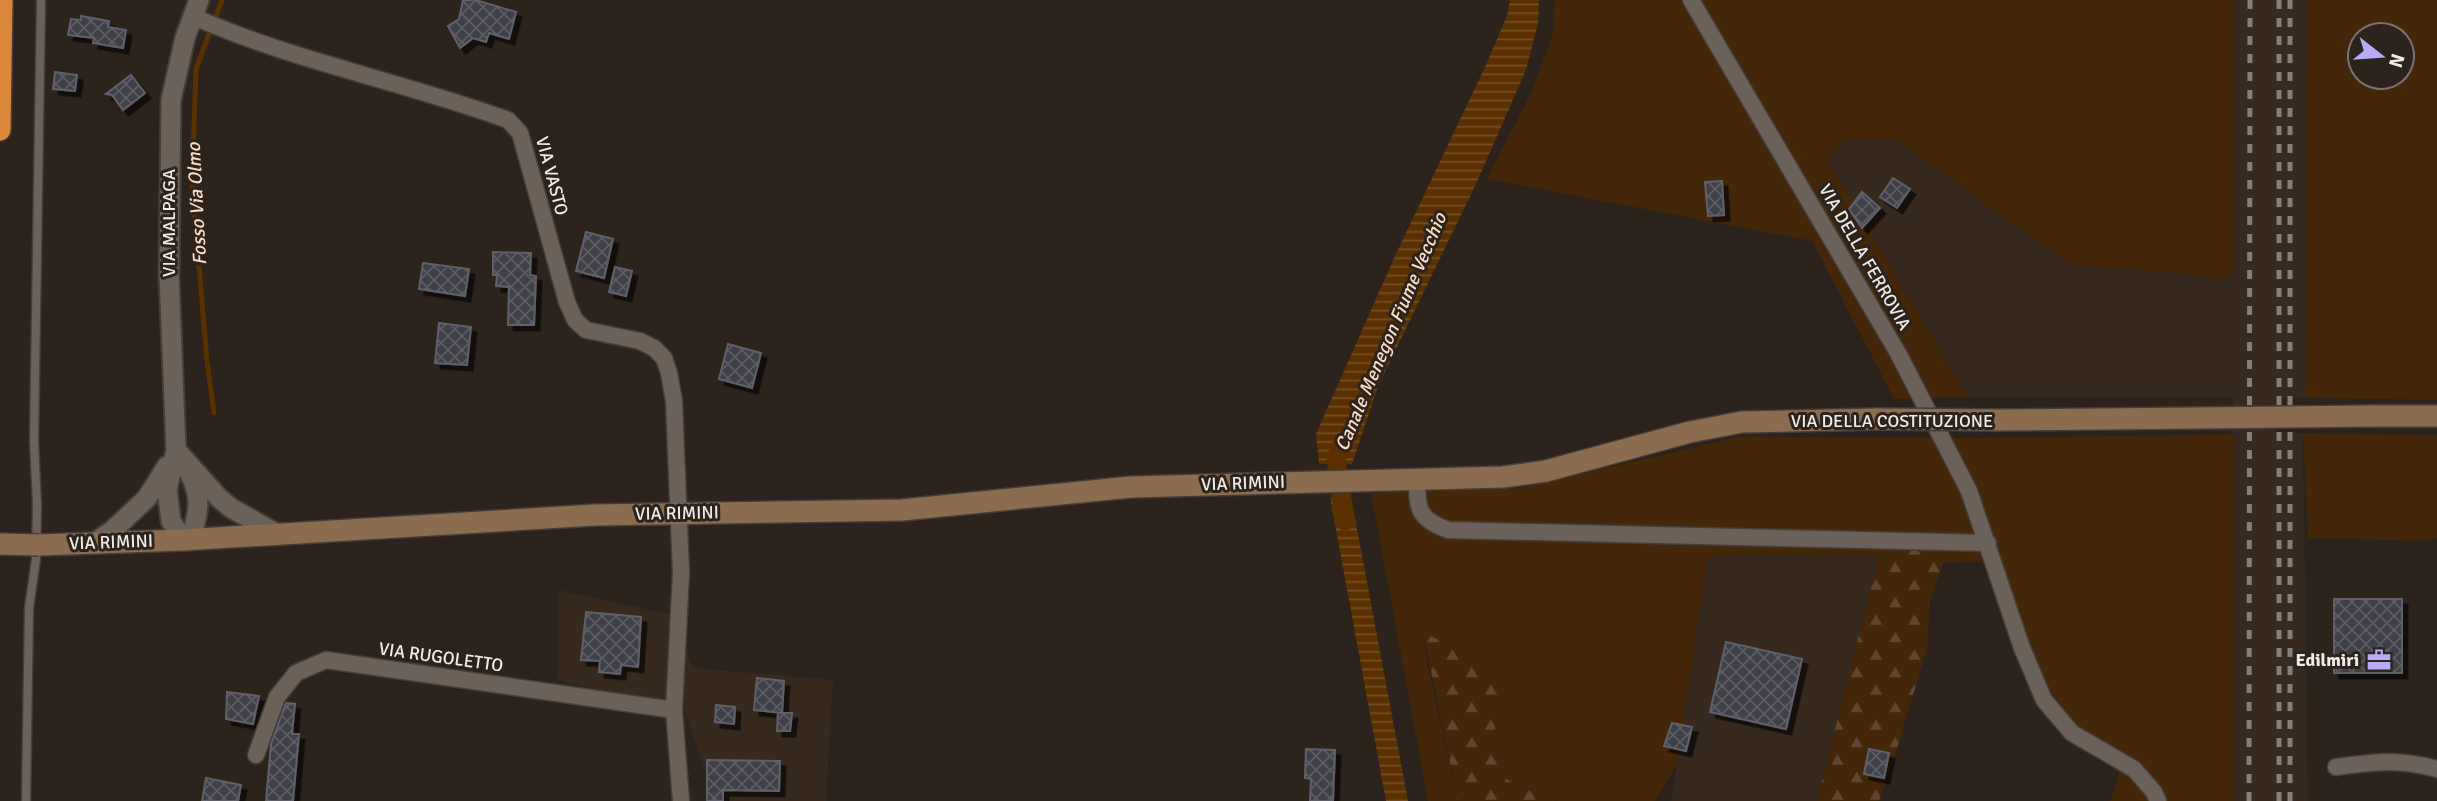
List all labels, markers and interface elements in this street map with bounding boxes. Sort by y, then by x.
north arrow [2346,21,2416,91]
text: N [2383,51,2410,71]
street label: VIA VASTO [531,134,573,218]
water label: Fosso Via Olmo [182,141,212,266]
street label: VIA MALPAGA [158,169,180,277]
street label: VIA DELLA FERROVIA [1814,180,1916,334]
water label: Canale Menegon Fiume Vecchio [1330,208,1453,455]
street label: VIA DELLA COSTITUZIONE [1791,410,1993,432]
street label: VIA RIMINI [1201,471,1285,495]
street label: VIA RIMINI [635,501,719,525]
street label: VIA RIMINI [69,530,153,554]
street label: VIA RUGOLETTO [377,637,505,677]
office icon: Edilmiri [2365,646,2393,674]
place label: Edilmiri [2295,649,2359,671]

